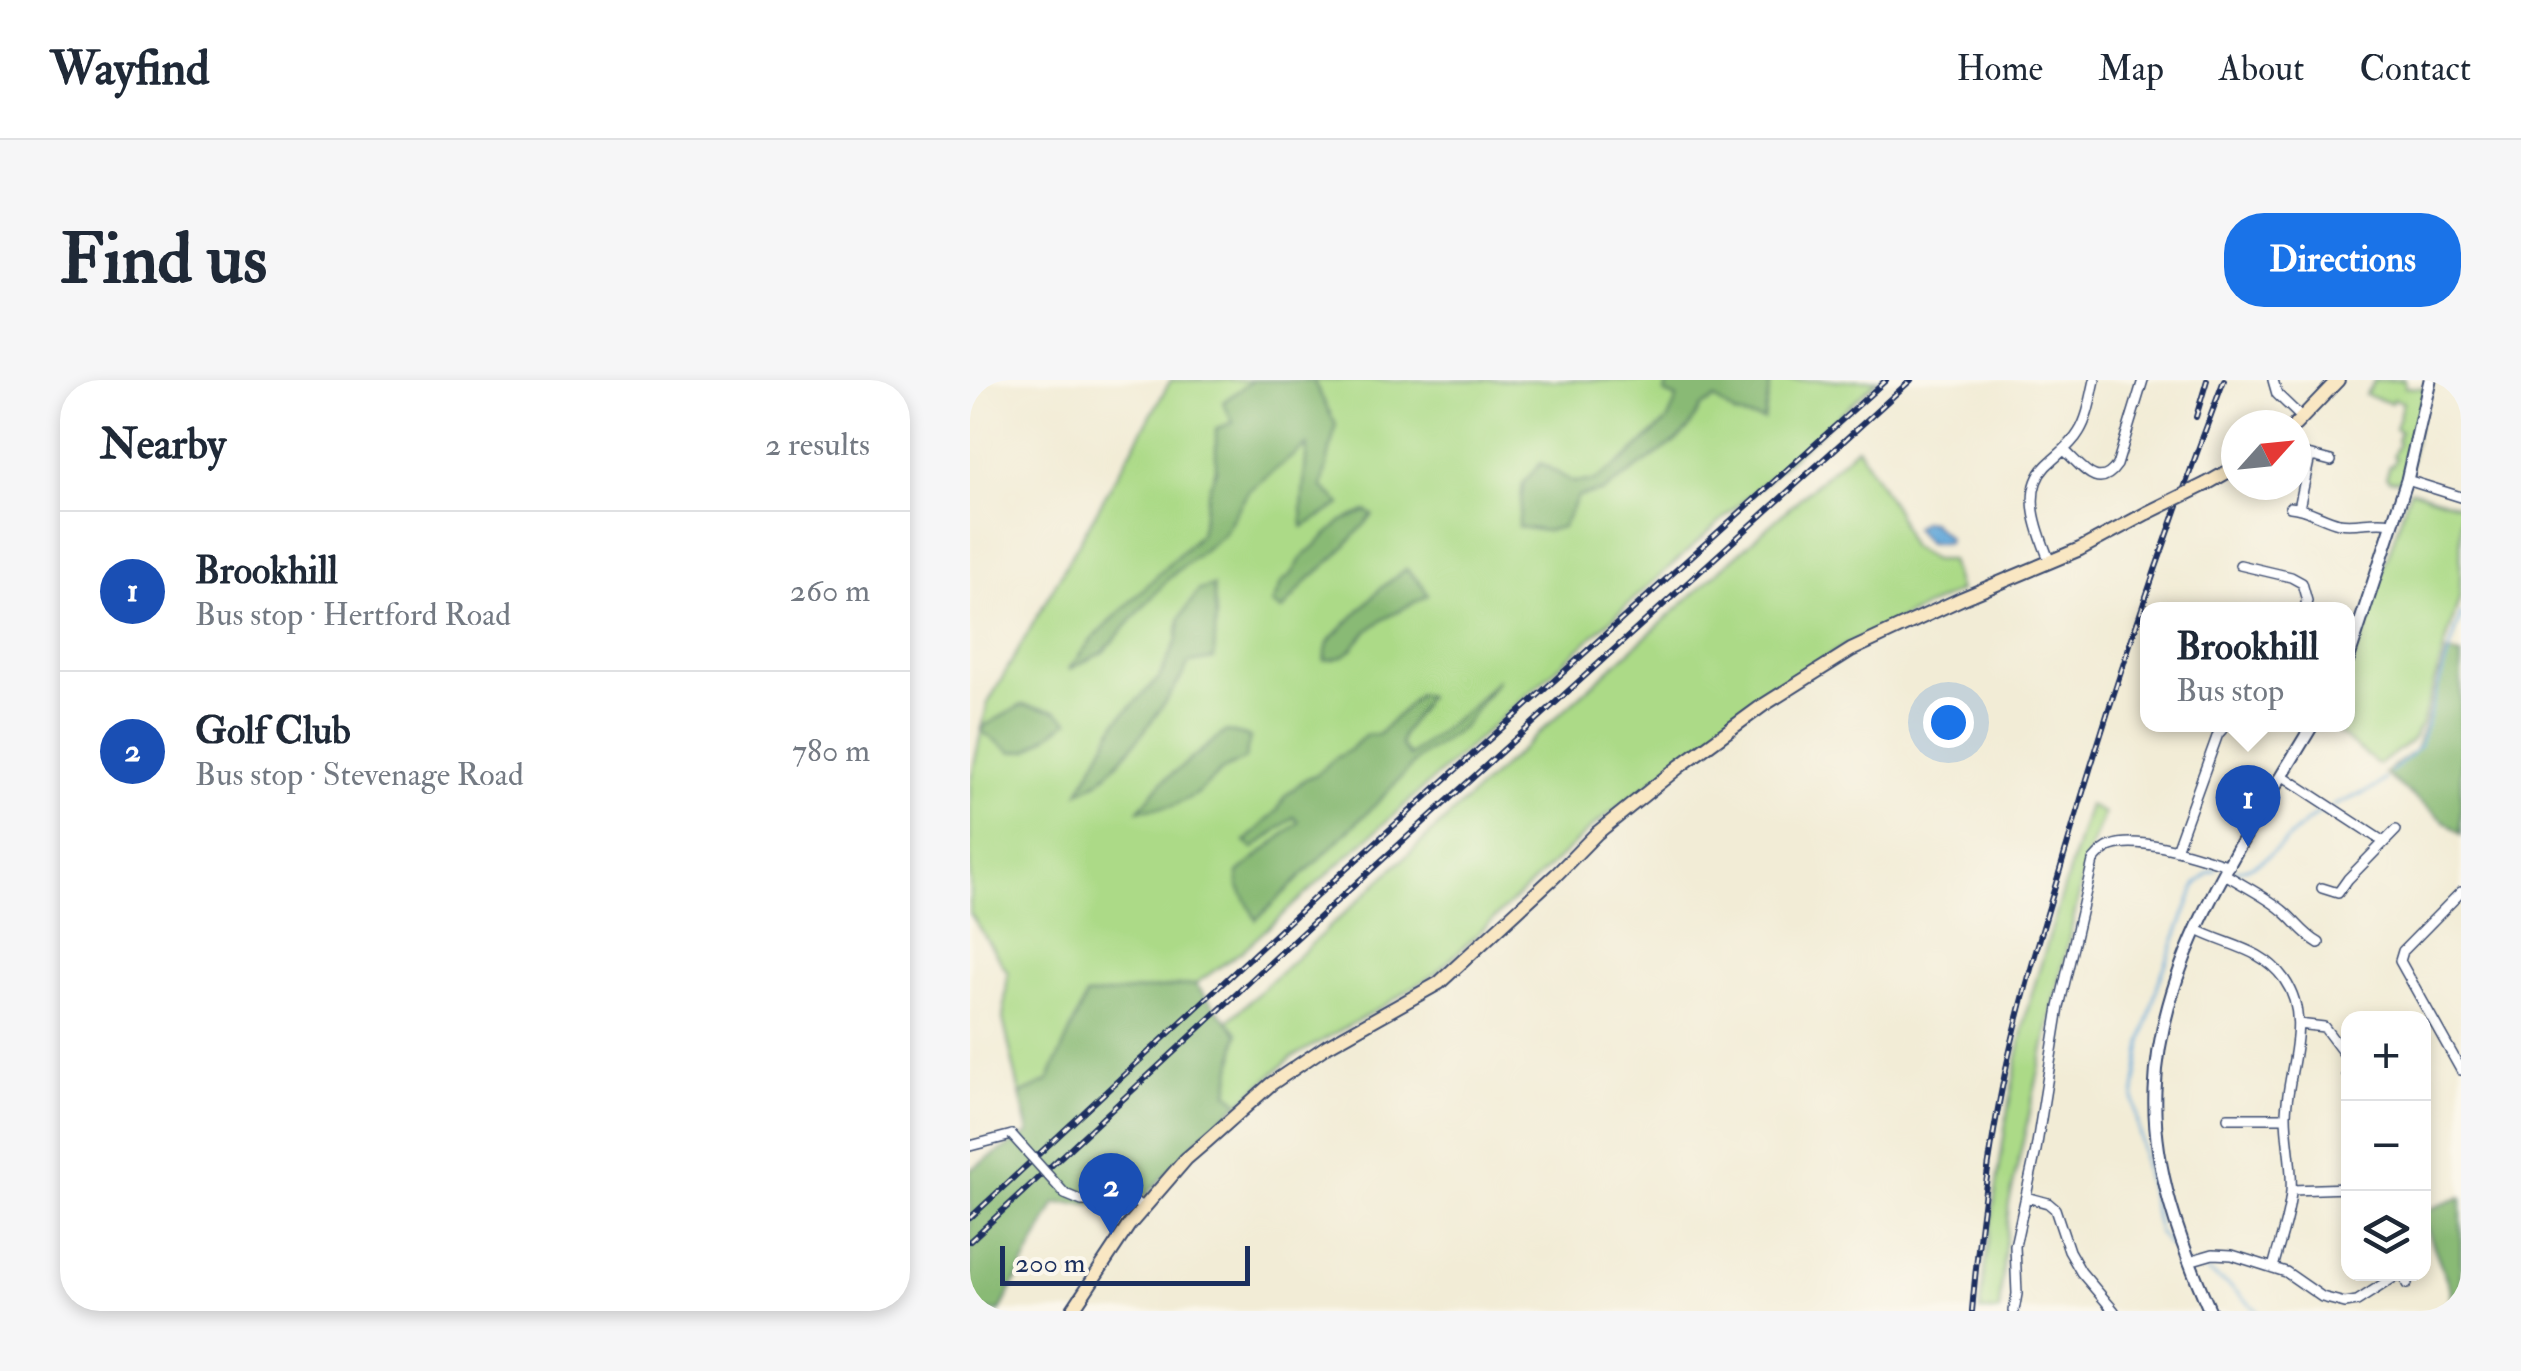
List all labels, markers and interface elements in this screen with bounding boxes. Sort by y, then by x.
text: Wayfind [50,39,210,99]
text: Home [1956,47,2043,91]
text: Map [2098,47,2164,91]
text: About [2219,47,2304,91]
text: Contact [2359,47,2471,91]
button: Directions [2224,213,2461,307]
text: Find us [60,216,267,304]
north arrow [2221,410,2311,500]
text: Nearby [100,419,226,471]
text: 2 results [765,425,870,465]
text: Brookhill [195,547,338,595]
text: 1 [127,571,138,611]
text: 260 m [790,571,870,611]
text: Bus stop · Hertford Road [195,595,511,635]
popup [2140,602,2355,732]
text: Brookhill [2176,623,2319,671]
text: Bus stop [2176,671,2284,711]
your location [1923,697,1974,748]
text: Golf Club [195,707,351,755]
text: 2 [124,731,141,771]
text: 780 m [792,731,870,771]
text: Bus stop · Stevenage Road [195,755,524,795]
pin: 1 [2216,764,2280,847]
map controls [2341,1011,2431,1281]
button: + [2341,1011,2431,1101]
button: − [2341,1101,2431,1191]
pin: 2 [1078,1152,1144,1235]
button: layers [2341,1191,2431,1281]
scale bar [1000,1241,1250,1286]
text: 200 m [1015,1246,1086,1281]

